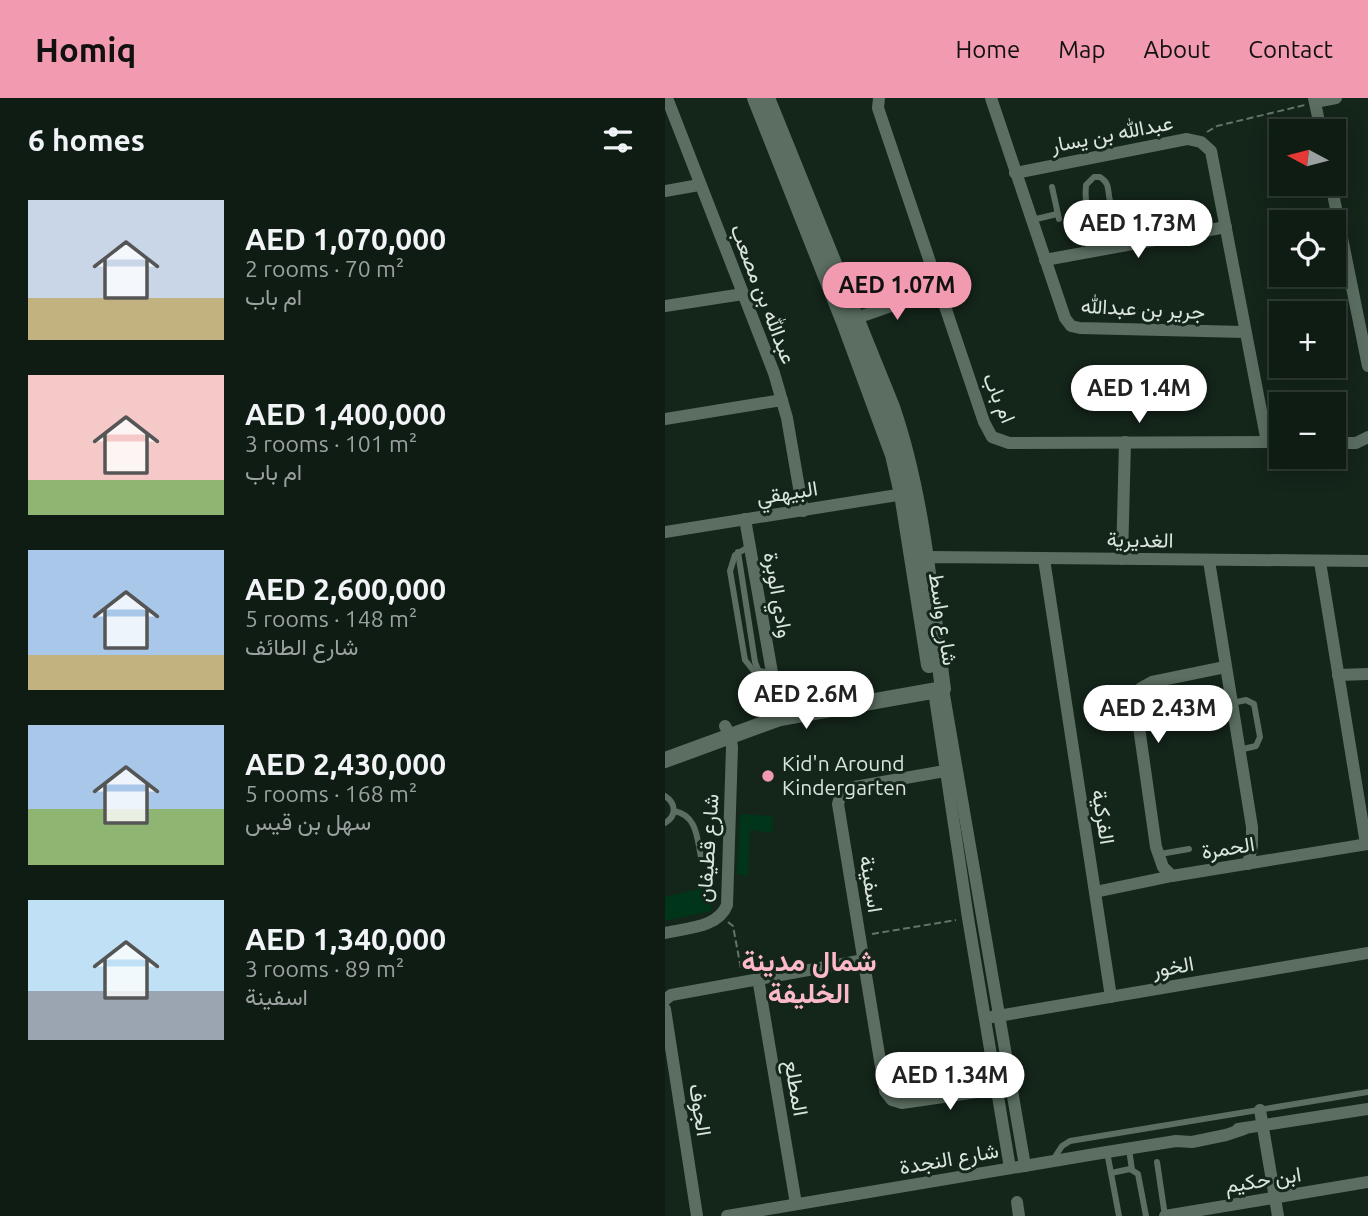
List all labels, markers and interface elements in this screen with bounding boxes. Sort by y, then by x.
text: Homiq [35,31,136,68]
text: Home [955,36,1020,63]
text: Map [1058,36,1105,63]
text: About [1143,36,1210,63]
text: Contact [1248,36,1333,63]
street label: عبدالله بن يسار [1048,109,1175,159]
north arrow [1269,119,1346,196]
map controls [1269,119,1346,469]
icon: filters [599,121,637,159]
text: 6 homes [28,123,145,157]
pin: AED 1.73M [1058,200,1218,260]
text: AED 1.73M [1079,210,1197,235]
button: locate [1269,210,1346,287]
street label: عبدالله بن مصعب [725,220,802,367]
text: AED 1,070,000 [245,222,446,256]
icon: home [84,228,168,312]
text: 2 rooms · 70 m² [245,256,404,281]
pin: AED 1.07M [817,262,977,322]
text: AED 1.07M [838,272,956,297]
text: ام باب [245,284,302,309]
street label: جرير بن عبدالله [1080,293,1206,325]
button: + [1269,301,1346,378]
pin: AED 1.4M [1067,366,1211,425]
street label: ام باب [976,369,1021,428]
text: AED 1.4M [1087,375,1191,400]
button: − [1269,392,1346,469]
text: AED 1,400,000 [245,397,446,431]
icon: home [84,403,168,487]
text: 3 rooms · 101 m² [245,431,417,456]
text: ام باب [245,459,302,484]
street label: البيهقي [755,475,820,515]
street label: الغديرية [1106,526,1174,554]
street label: وادي الوبرة [754,550,798,641]
street label: شارع واسط [922,571,963,668]
text: AED 2,600,000 [245,572,446,606]
icon: home [84,578,168,662]
text: 5 rooms · 148 m² [245,606,417,631]
text: شارع الطائف [245,634,358,659]
pin: AED 2.6M [734,672,878,731]
text: AED 2.6M [754,681,858,706]
pin: AED 2.43M [1078,686,1238,745]
text: AED 2.43M [1099,695,1217,720]
text: AED 2,430,000 [245,747,446,781]
place label: Kid'n Around Kindergarten [782,751,907,799]
icon: home [84,753,168,837]
marker: Kid'n Around Kindergarten [760,768,776,784]
text: 5 rooms · 168 m² [245,781,417,806]
street label: الفركية [1086,788,1120,846]
street label: شارع قطيفان [691,793,726,903]
text: سهل بن قيس [245,809,371,834]
street label: الحمرة [1200,831,1256,865]
street label: اسفينة [855,854,888,914]
text: AED 1,340,000 [245,922,446,956]
icon: home [84,928,168,1012]
district label: شمال مدينة الخليفة [741,945,877,1010]
street label: الخور [1149,951,1196,984]
text: 3 rooms · 89 m² [245,956,404,981]
text: اسفينة [245,984,308,1009]
pin: AED 1.34M [870,1052,1030,1112]
street label: المطلع [777,1058,814,1118]
text: AED 1.34M [891,1062,1009,1087]
street label: الجوف [683,1082,717,1138]
street label: شارع النجدة [897,1137,1001,1181]
street label: ابن حكيم [1223,1161,1303,1200]

